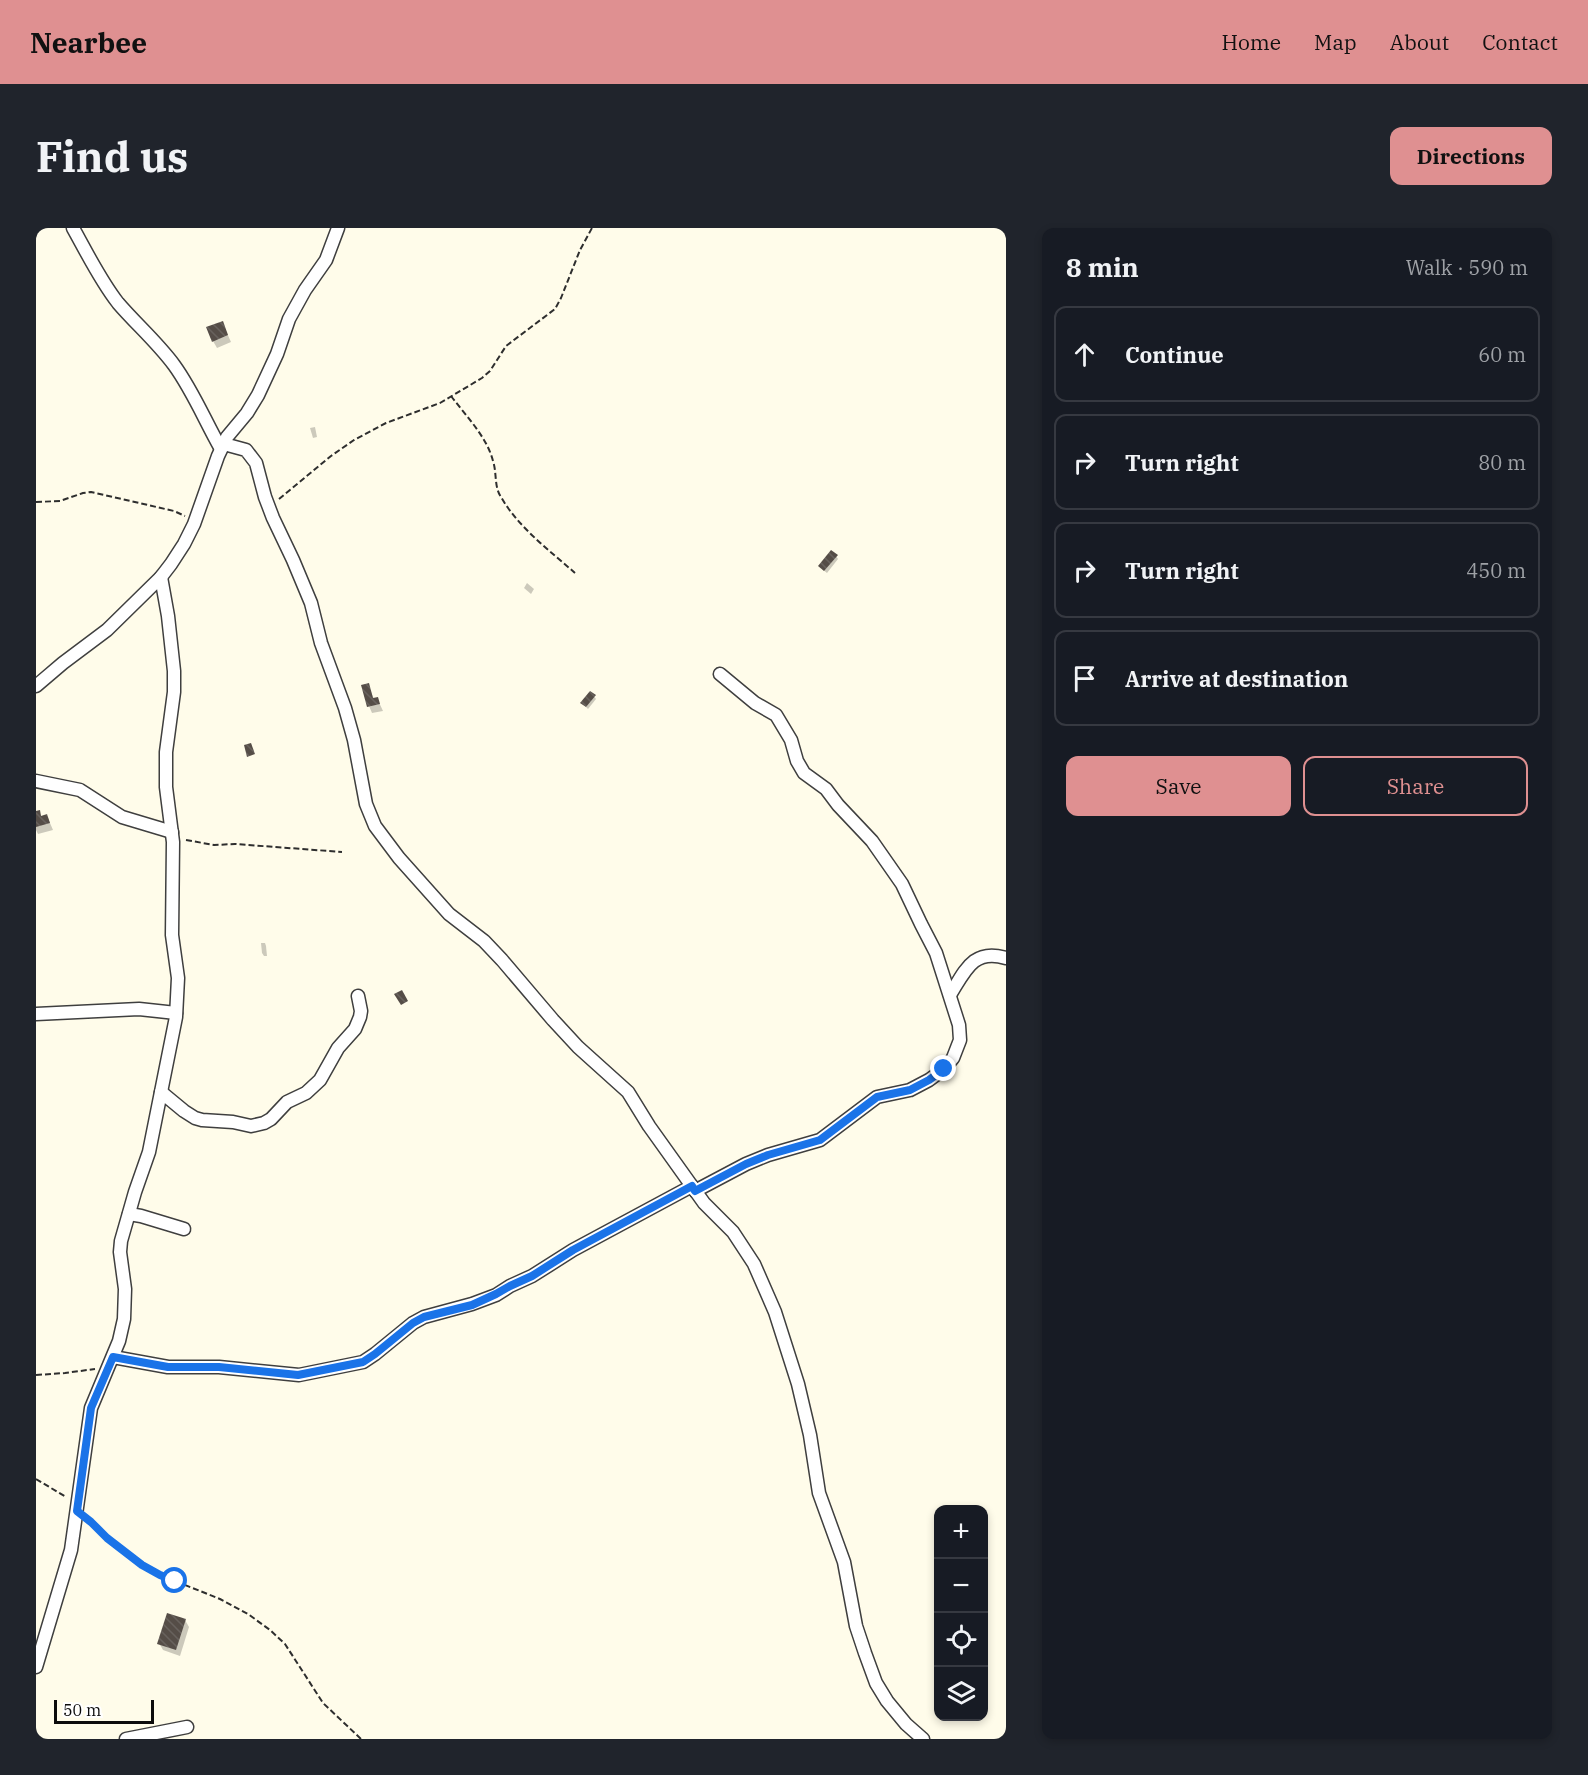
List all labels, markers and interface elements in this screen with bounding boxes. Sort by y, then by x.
text: Nearbee [30,24,147,61]
text: Home [1221,28,1281,56]
text: Map [1314,28,1357,56]
text: About [1390,28,1449,56]
text: Contact [1482,28,1558,56]
button: Directions [1390,127,1552,185]
text: Find us [36,129,188,184]
text: 8 min [1066,250,1139,284]
text: Walk · 590 m [1406,254,1528,281]
icon: ahead [1068,338,1101,371]
text: Continue [1125,340,1224,369]
text: 60 m [1478,341,1526,368]
icon: right [1068,446,1101,479]
text: Turn right [1125,448,1239,477]
text: 80 m [1478,449,1526,476]
icon: right [1068,554,1101,587]
text: Turn right [1125,556,1239,585]
text: 450 m [1466,557,1526,584]
icon: arrive [1068,662,1101,695]
text: Arrive at destination [1125,664,1348,693]
button: Save [1066,756,1291,816]
button: Share [1303,756,1528,816]
route end [930,1055,956,1081]
map controls [934,1505,988,1721]
button: + [934,1505,988,1559]
button: − [934,1559,988,1613]
route start [161,1567,187,1593]
button: locate [934,1613,988,1667]
button: layers [934,1667,988,1721]
scale bar [54,1697,154,1724]
text: 50 m [63,1700,101,1720]

